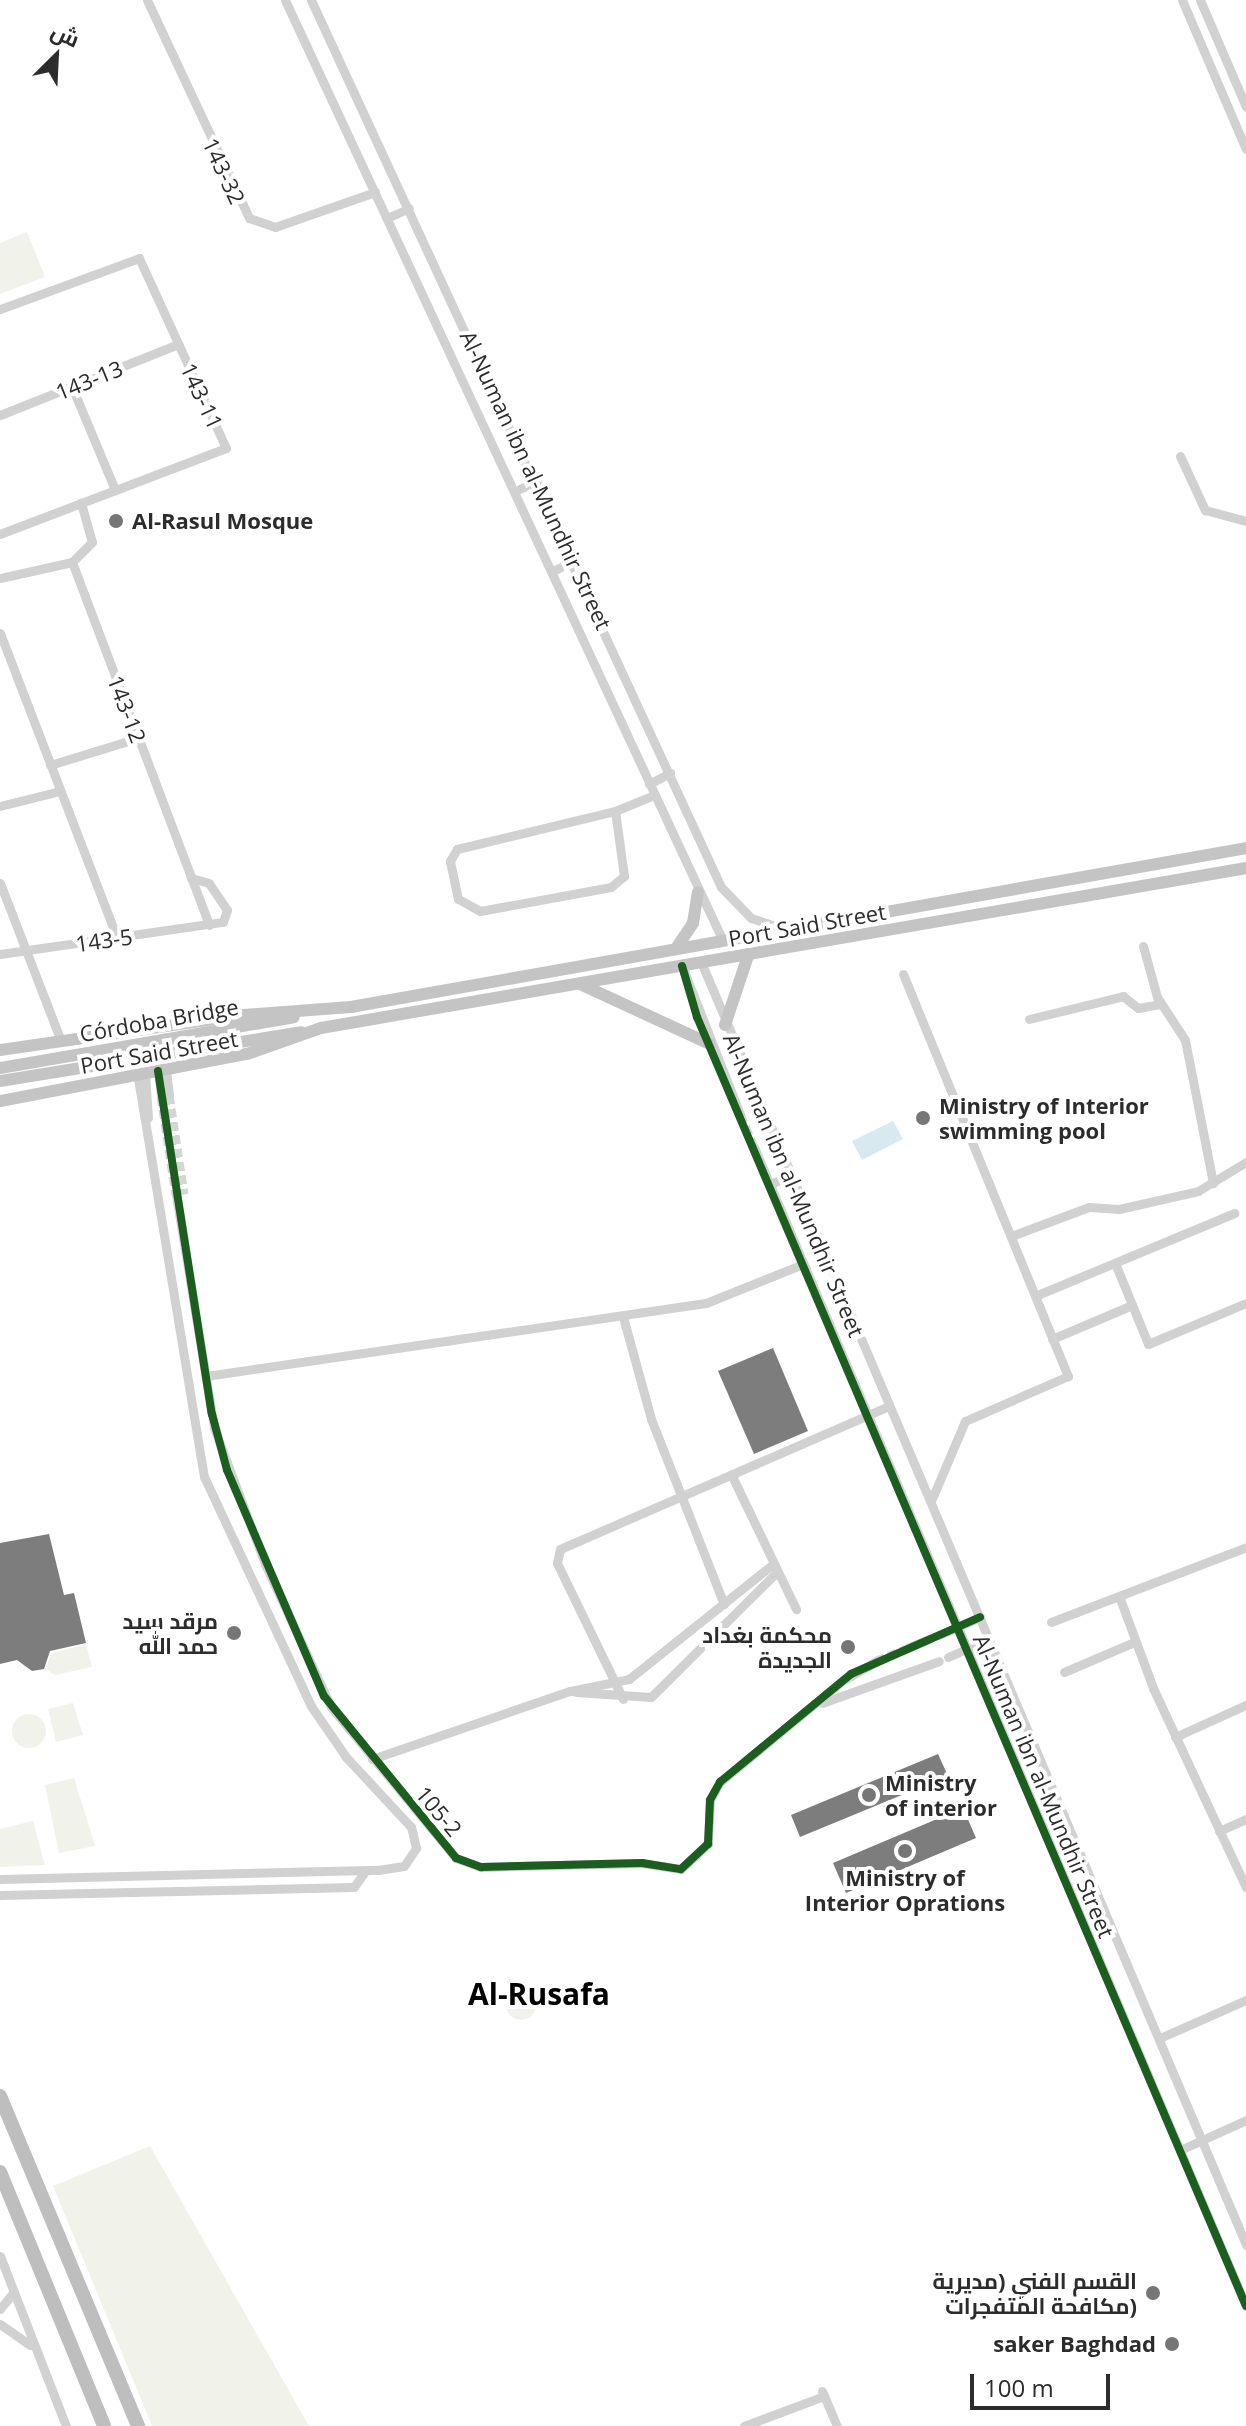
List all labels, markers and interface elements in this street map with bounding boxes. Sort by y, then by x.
text: ش [47,15,85,54]
north arrow [16,16,96,96]
street label: 143-32 [197,134,251,208]
street label: Al-Numan ibn al-Mundhir Street [455,326,617,634]
street label: 143-13 [52,355,126,405]
street label: 143-11 [175,359,229,433]
place label: Al-Rasul Mosque [132,508,313,534]
marker: Al-Rasul Mosque [107,512,125,530]
street label: 143-12 [102,672,152,746]
street label: Port Said Street [726,898,888,952]
street label: 143-5 [74,923,134,957]
street label: Córdoba Bridge [78,993,240,1047]
street label: Port Said Street [78,1025,240,1079]
street label: Al-Numan ibn al-Mundhir Street [718,1029,870,1341]
place label: Ministry of Interior swimming pool [939,1092,1149,1144]
marker: Ministry of Interior swimming pool [914,1109,932,1127]
place label: مرقد سيد حمد الله [123,1607,218,1658]
place label: محكمة بغداد الجديدة [702,1621,832,1672]
marker: مرقد سيد حمد الله [225,1624,243,1642]
street label: Al-Numan ibn al-Mundhir Street [968,1630,1120,1942]
marker: محكمة بغداد الجديدة [839,1638,857,1656]
place label: Ministry of interior [885,1769,997,1820]
street label: 105-2 [410,1781,468,1841]
marker: Ministry of interior [860,1786,878,1804]
marker: Ministry of Interior Oprations [896,1842,914,1860]
place label: Ministry of Interior Oprations [805,1864,1005,1916]
district label: Al-Rusafa [468,1976,610,2012]
place label: القسم الفني (مديرية مكافحة المتفجرات) [932,2267,1137,2318]
marker: القسم الفني (مديرية مكافحة المتفجرات) [1144,2284,1162,2302]
place label: saker Baghdad [993,2331,1156,2357]
marker: saker Baghdad [1163,2335,1181,2353]
scale bar [974,2358,1114,2408]
text: 100 m [984,2371,1054,2404]

